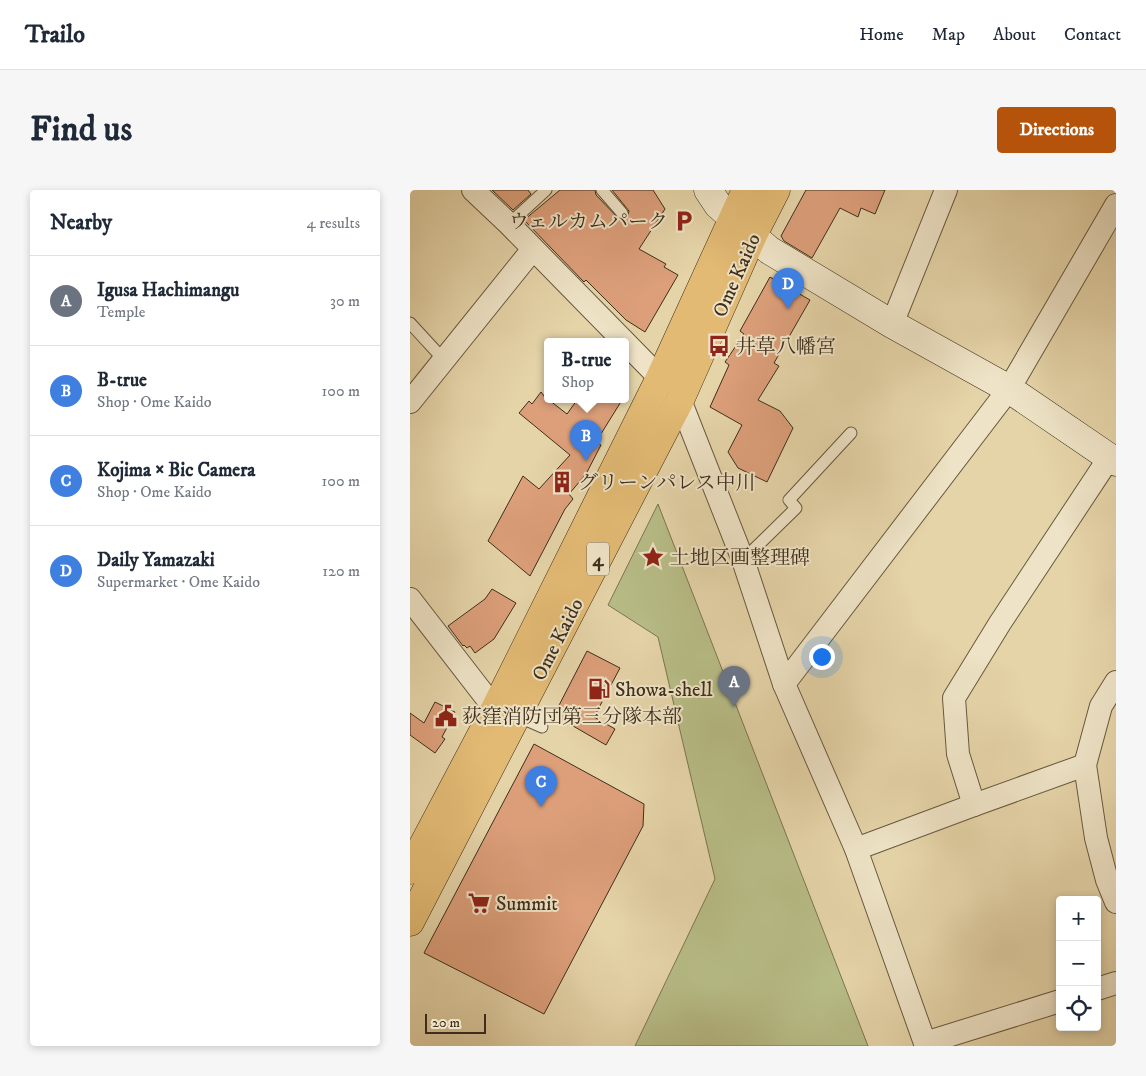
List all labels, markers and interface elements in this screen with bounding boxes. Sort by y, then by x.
text: Trailo [25,20,85,50]
text: Home [859,24,904,46]
text: Map [932,24,965,46]
text: About [993,24,1036,46]
text: Contact [1064,24,1121,46]
button: Directions [997,107,1116,153]
text: Find us [30,108,132,152]
parking icon: ウェルカムパーク [671,208,697,234]
text: Nearby [50,210,112,236]
place label: ウェルカムパーク [509,210,668,235]
text: 4 results [307,213,360,233]
street label: Ome Kaido [708,230,767,321]
pin: D [772,268,804,309]
text: Igusa Hachimangu [97,279,240,302]
text: A [61,291,71,311]
text: 30 m [330,291,360,311]
text: Temple [97,302,145,322]
bus stop icon: 井草八幡宮 [706,333,732,359]
place label: 井草八幡宮 [736,335,836,360]
popup [544,338,629,403]
text: B-true [562,349,611,372]
text: B-true [97,369,147,392]
text: Shop [562,372,594,392]
text: B [61,381,71,401]
text: 100 m [322,381,360,401]
text: Shop · Ome Kaido [97,392,212,412]
pin: B [570,420,602,461]
text: Kojima × Bic Camera [97,459,255,482]
building icon: グリーンパレス中川 [549,469,575,495]
text: C [61,471,71,491]
text: 100 m [322,471,360,491]
place label: グリーンパレス中川 [578,471,756,496]
text: Shop · Ome Kaido [97,482,212,502]
road number: 4 [587,542,609,576]
place icon: 土地区画整理碑 [640,544,666,570]
place label: 土地区画整理碑 [670,546,810,571]
text: Daily Yamazaki [97,549,215,572]
text: D [60,561,72,581]
text: 120 m [322,561,360,581]
text: Supermarket · Ome Kaido [97,572,260,592]
street label: Ome Kaido [527,594,590,685]
your location [809,644,835,670]
pin: A [718,666,750,707]
fuel station icon: Showa-shell [586,676,612,702]
place label: Showa-shell [615,678,712,703]
public building icon: 荻窪消防団第三分隊本部 [433,703,459,729]
place label: 荻窪消防団第三分隊本部 [462,705,682,730]
pin: C [525,766,557,807]
supermarket icon: Summit [466,890,492,916]
place label: Summit [496,892,558,917]
map controls [1056,896,1101,1031]
button: + [1056,896,1101,941]
button: − [1056,941,1101,986]
button: locate [1056,986,1101,1031]
scale bar [425,1011,486,1034]
text: 20 m [432,1014,460,1032]

